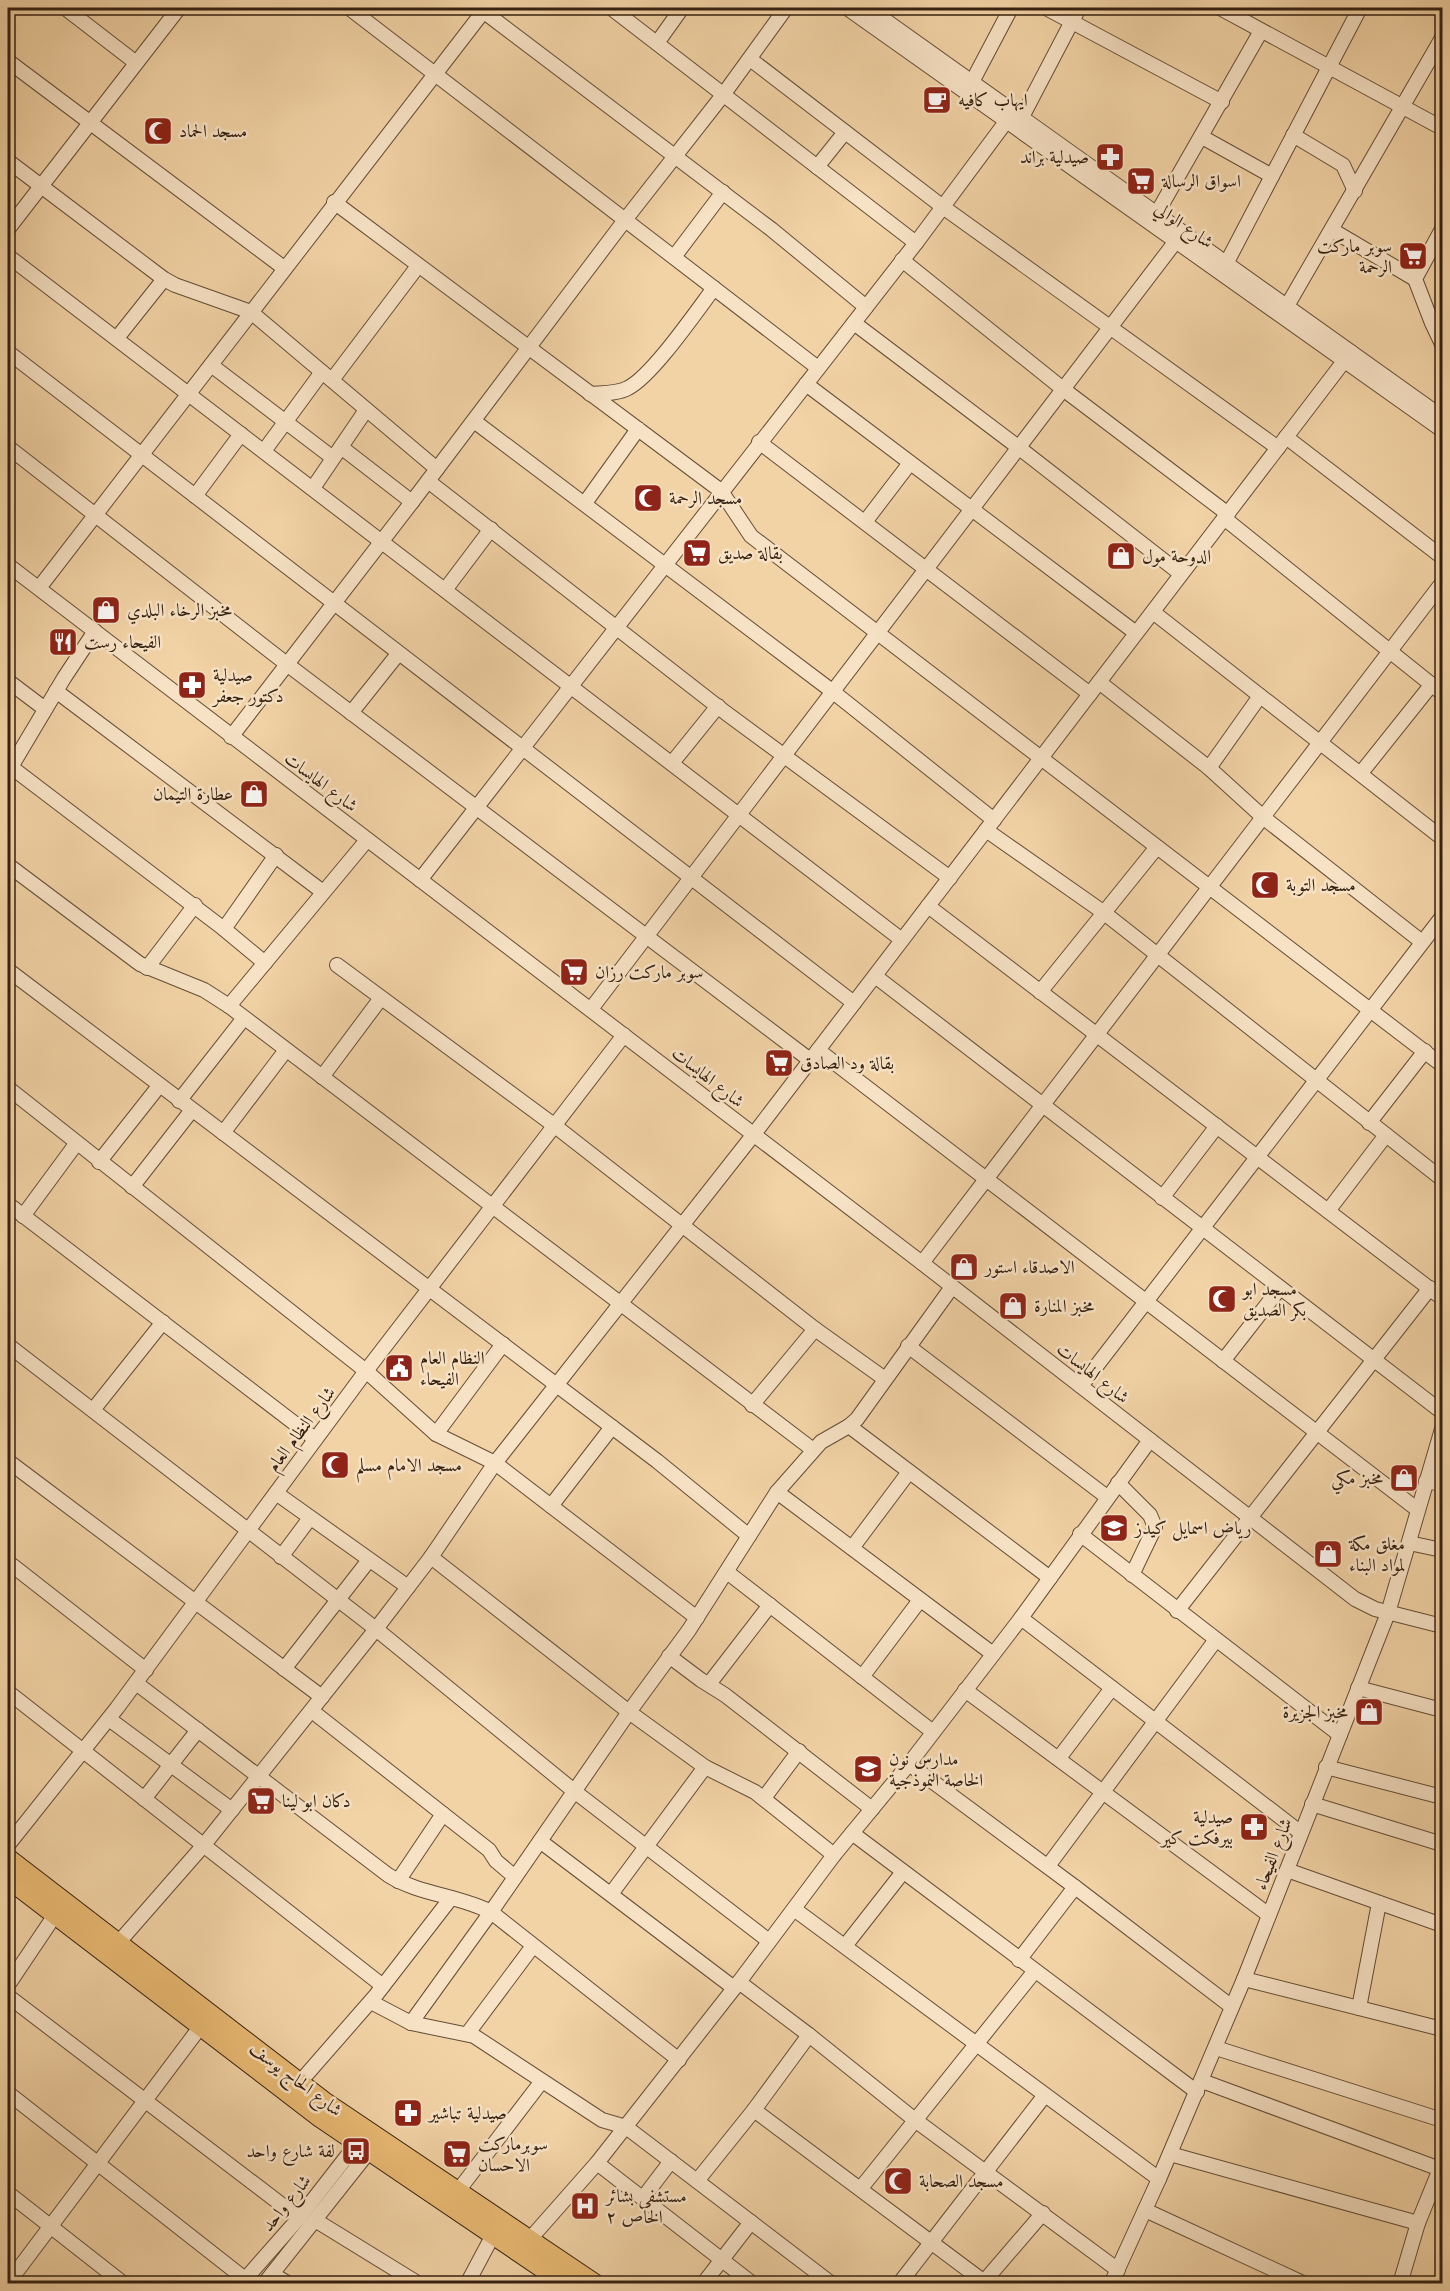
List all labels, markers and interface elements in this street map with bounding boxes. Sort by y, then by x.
cafe icon: ايهاب كافيه [921,84,953,116]
place label: ايهاب كافيه [958,91,1028,112]
mosque icon: مسجد الحماد [142,115,174,147]
place label: مسجد الحماد [179,123,247,141]
pharmacy icon: صيدلية براند [1094,141,1126,173]
place label: صيدلية براند [1020,149,1089,167]
supermarket icon: اسواق الرسالة [1125,165,1157,197]
place label: اسواق الرسالة [1161,173,1241,192]
street label: شارع الوالي [1148,199,1216,256]
place label: سوبر ماركت الرحمة [1317,238,1392,277]
supermarket icon: سوبر ماركت الرحمة [1397,240,1429,272]
mosque icon: مسجد الرحمة [632,482,664,514]
place label: مسجد الرحمة [669,490,742,508]
supermarket icon: بقالة صديق [681,537,713,569]
shop icon: الدوحة مول [1105,540,1137,572]
place label: بقالة صديق [718,545,783,564]
place label: الدوحة مول [1142,548,1211,567]
shop icon: مخبز الرخاء البلدي [90,594,122,626]
place label: مخبز الرخاء البلدي [127,602,232,625]
restaurant icon: الفيحاء رست [47,626,79,658]
place label: الفيحاء رست [84,634,161,653]
place label: صيدلية دكتور جعفر [211,667,284,708]
pharmacy icon: صيدلية دكتور جعفر [176,669,208,701]
street label: شارع الهايسات [278,750,360,820]
shop icon: عطارة التيمان [238,778,270,810]
place label: عطارة التيمان [153,786,233,805]
mosque icon: مسجد التوبة [1249,869,1281,901]
place label: مسجد التوبة [1286,877,1356,896]
supermarket icon: سوبر ماركت رزان [558,956,590,988]
place label: سوبر ماركت رزان [595,964,704,983]
street label: شارع الهايسات [665,1044,747,1115]
supermarket icon: بقالة ود الصادق [763,1047,795,1079]
place label: بقالة ود الصادق [800,1055,894,1074]
shop icon: الاصدقاء استور [948,1251,980,1283]
place label: الاصدقاء استور [983,1259,1075,1278]
place label: مسجد ابو بكر الصديق [1241,1281,1306,1322]
mosque icon: مسجد ابو بكر الصديق [1206,1283,1238,1315]
shop icon: مخبز المنارة [997,1290,1029,1322]
place label: مخبز المنارة [1034,1298,1094,1317]
street label: شارع الهايسات [1050,1340,1132,1411]
place label: النظام العام الفيحاء [420,1350,485,1389]
public building icon: النظام العام الفيحاء [383,1352,415,1384]
street label: شارع النظام العام [264,1384,344,1479]
mosque icon: مسجد الامام مسلم [319,1449,351,1481]
place label: مسجد الامام مسلم [356,1457,462,1483]
shop icon: مخبز مكي [1388,1462,1420,1494]
place label: مخبز مكي [1331,1469,1383,1495]
school or university icon: رياض اسمايل كيدز [1098,1512,1130,1544]
place label: رياض اسمايل كيدز [1133,1520,1251,1541]
place label: مغلق مكة لمواد البناء [1348,1535,1405,1576]
shop icon: مغلق مكة لمواد البناء [1312,1538,1344,1570]
shop icon: مخبز الجزيرة [1353,1696,1385,1728]
place label: مخبز الجزيرة [1282,1704,1348,1724]
place label: مدارس نون الخاصة النموذجية [889,1751,983,1791]
school or university icon: مدارس نون الخاصة النموذجية [852,1753,884,1785]
supermarket icon: دكان ابو لينا [245,1785,277,1817]
place label: دكان ابو لينا [282,1792,351,1812]
place label: صيدلية بيرفكت كير [1159,1809,1233,1849]
pharmacy icon: صيدلية بيرفكت كير [1238,1811,1270,1843]
street label: شارع الفيحاء [1252,1816,1300,1894]
street label: شارع الحاج يوسف [242,2039,345,2125]
pharmacy icon: صيدلية تباشير [392,2097,424,2129]
place label: صيدلية تباشير [427,2105,507,2124]
bus stop icon: لفة شارع واحد [340,2135,372,2167]
place label: سوبرماركت الاحسان [478,2136,548,2175]
supermarket icon: سوبرماركت الاحسان [441,2138,473,2170]
place label: لفة شارع واحد [246,2143,335,2166]
mosque icon: مسجد الصحابة [882,2165,914,2197]
street label: شارع واحد [259,2172,319,2238]
place label: مسجد الصحابة [919,2173,1003,2192]
place label: مستشفى بشائر الخاص ٢ [604,2188,687,2227]
hospital icon: مستشفى بشائر الخاص ٢ [569,2190,601,2222]

